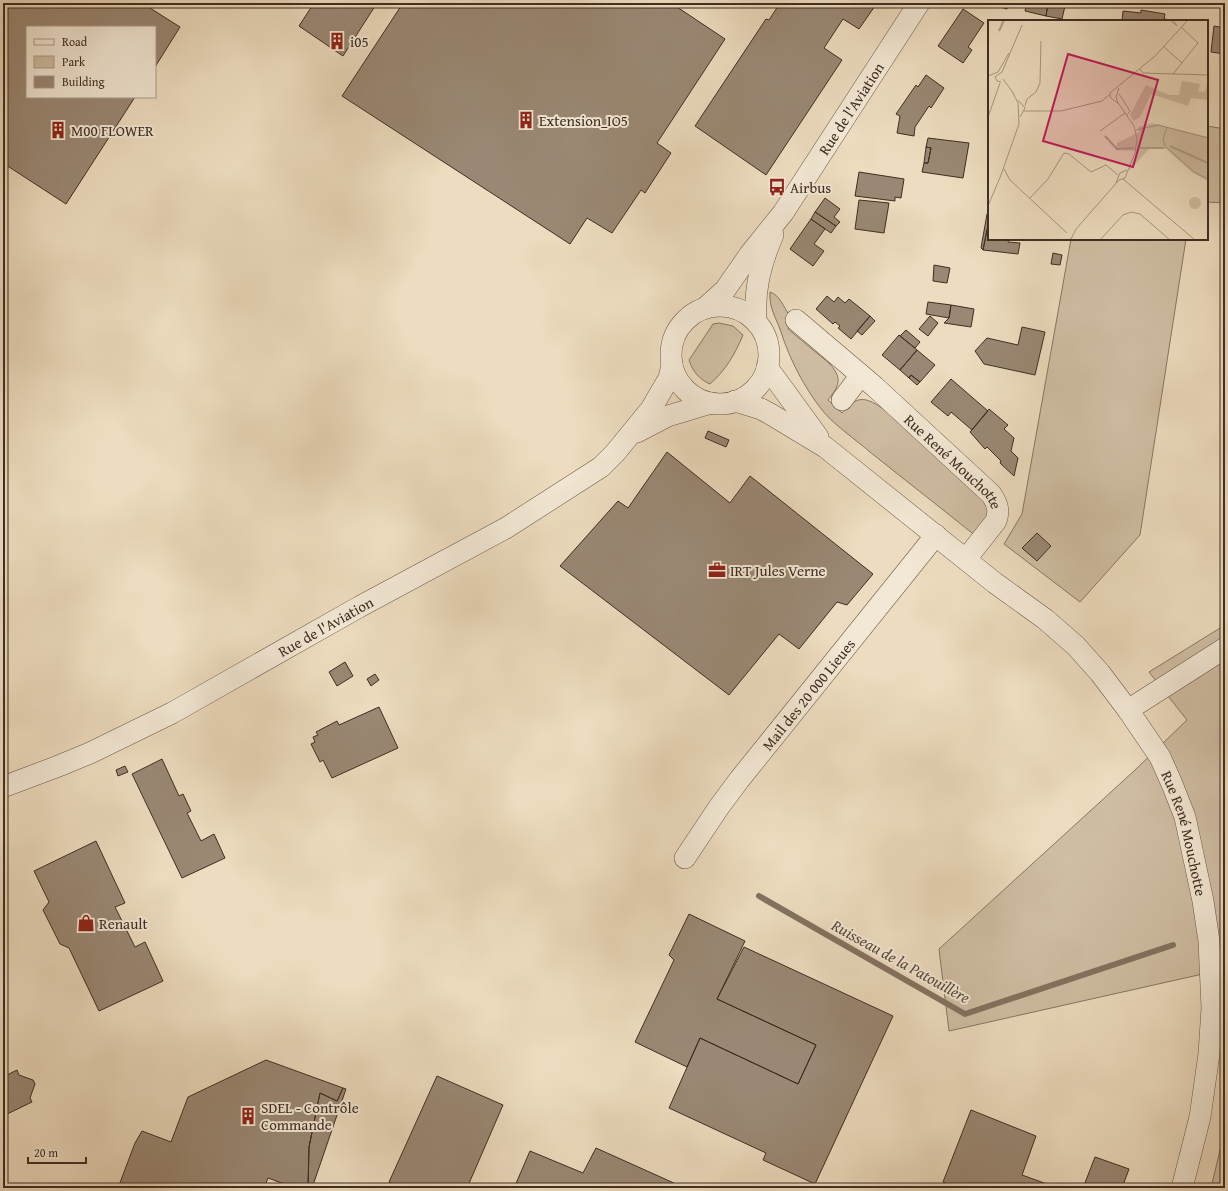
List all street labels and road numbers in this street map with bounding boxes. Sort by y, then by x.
street label: Rue de l'Aviation [813,58,889,159]
street label: Rue René Mouchotte [900,409,1008,511]
street label: Rue de l'Aviation [274,591,377,661]
street label: Mail des 20 000 Lieues [757,634,859,755]
street label: Rue René Mouchotte [1157,767,1212,898]

